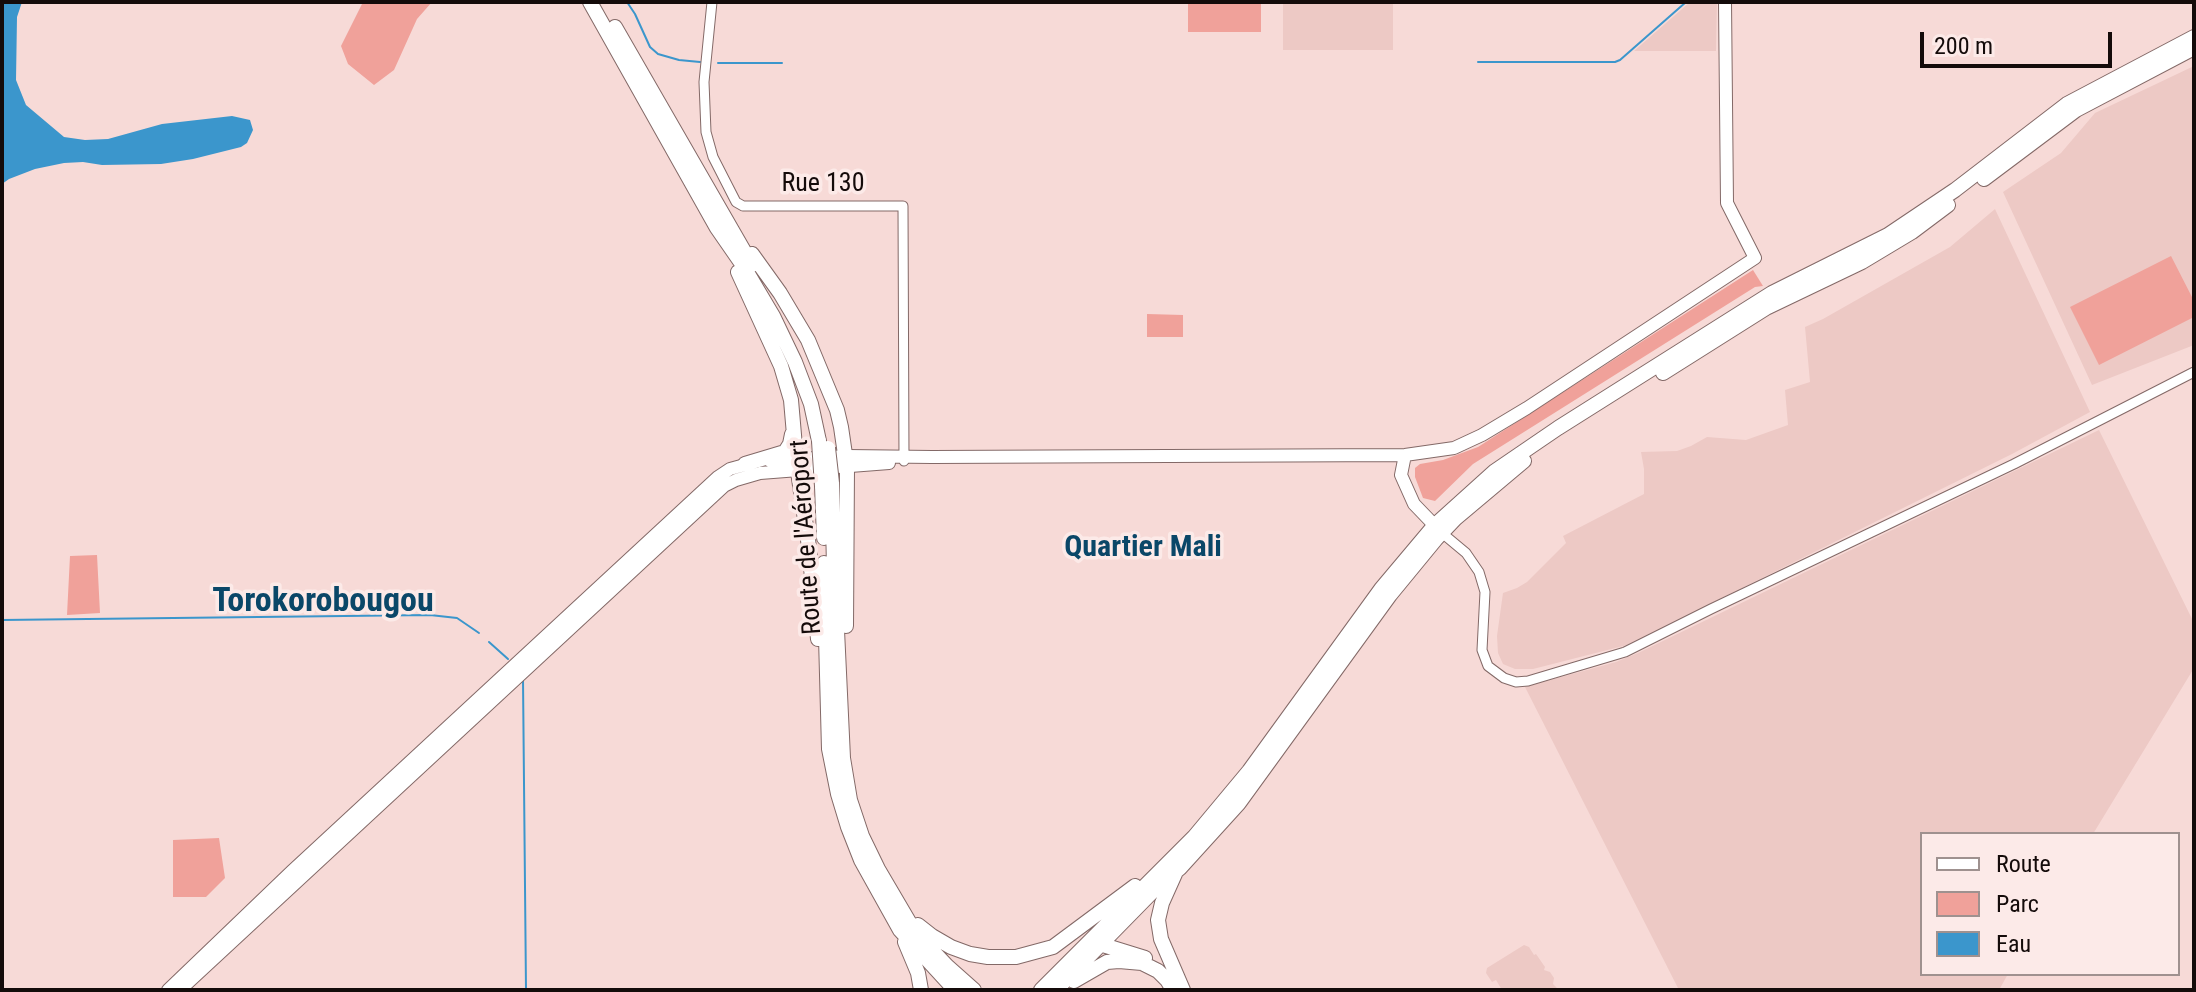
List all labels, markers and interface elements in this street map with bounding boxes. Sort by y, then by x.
scale bar [1924,16,2116,66]
text: 200 m [1934,32,1993,60]
street label: Rue 130 [781,168,865,200]
street label: Route de l'Aéroport [785,438,829,636]
district label: Quartier Mali [1064,530,1222,566]
district label: Torokorobougou [212,582,434,622]
legend [1920,832,2180,976]
text: Route [1996,850,2051,878]
text: Parc [1996,890,2039,918]
text: Eau [1996,930,2031,958]

